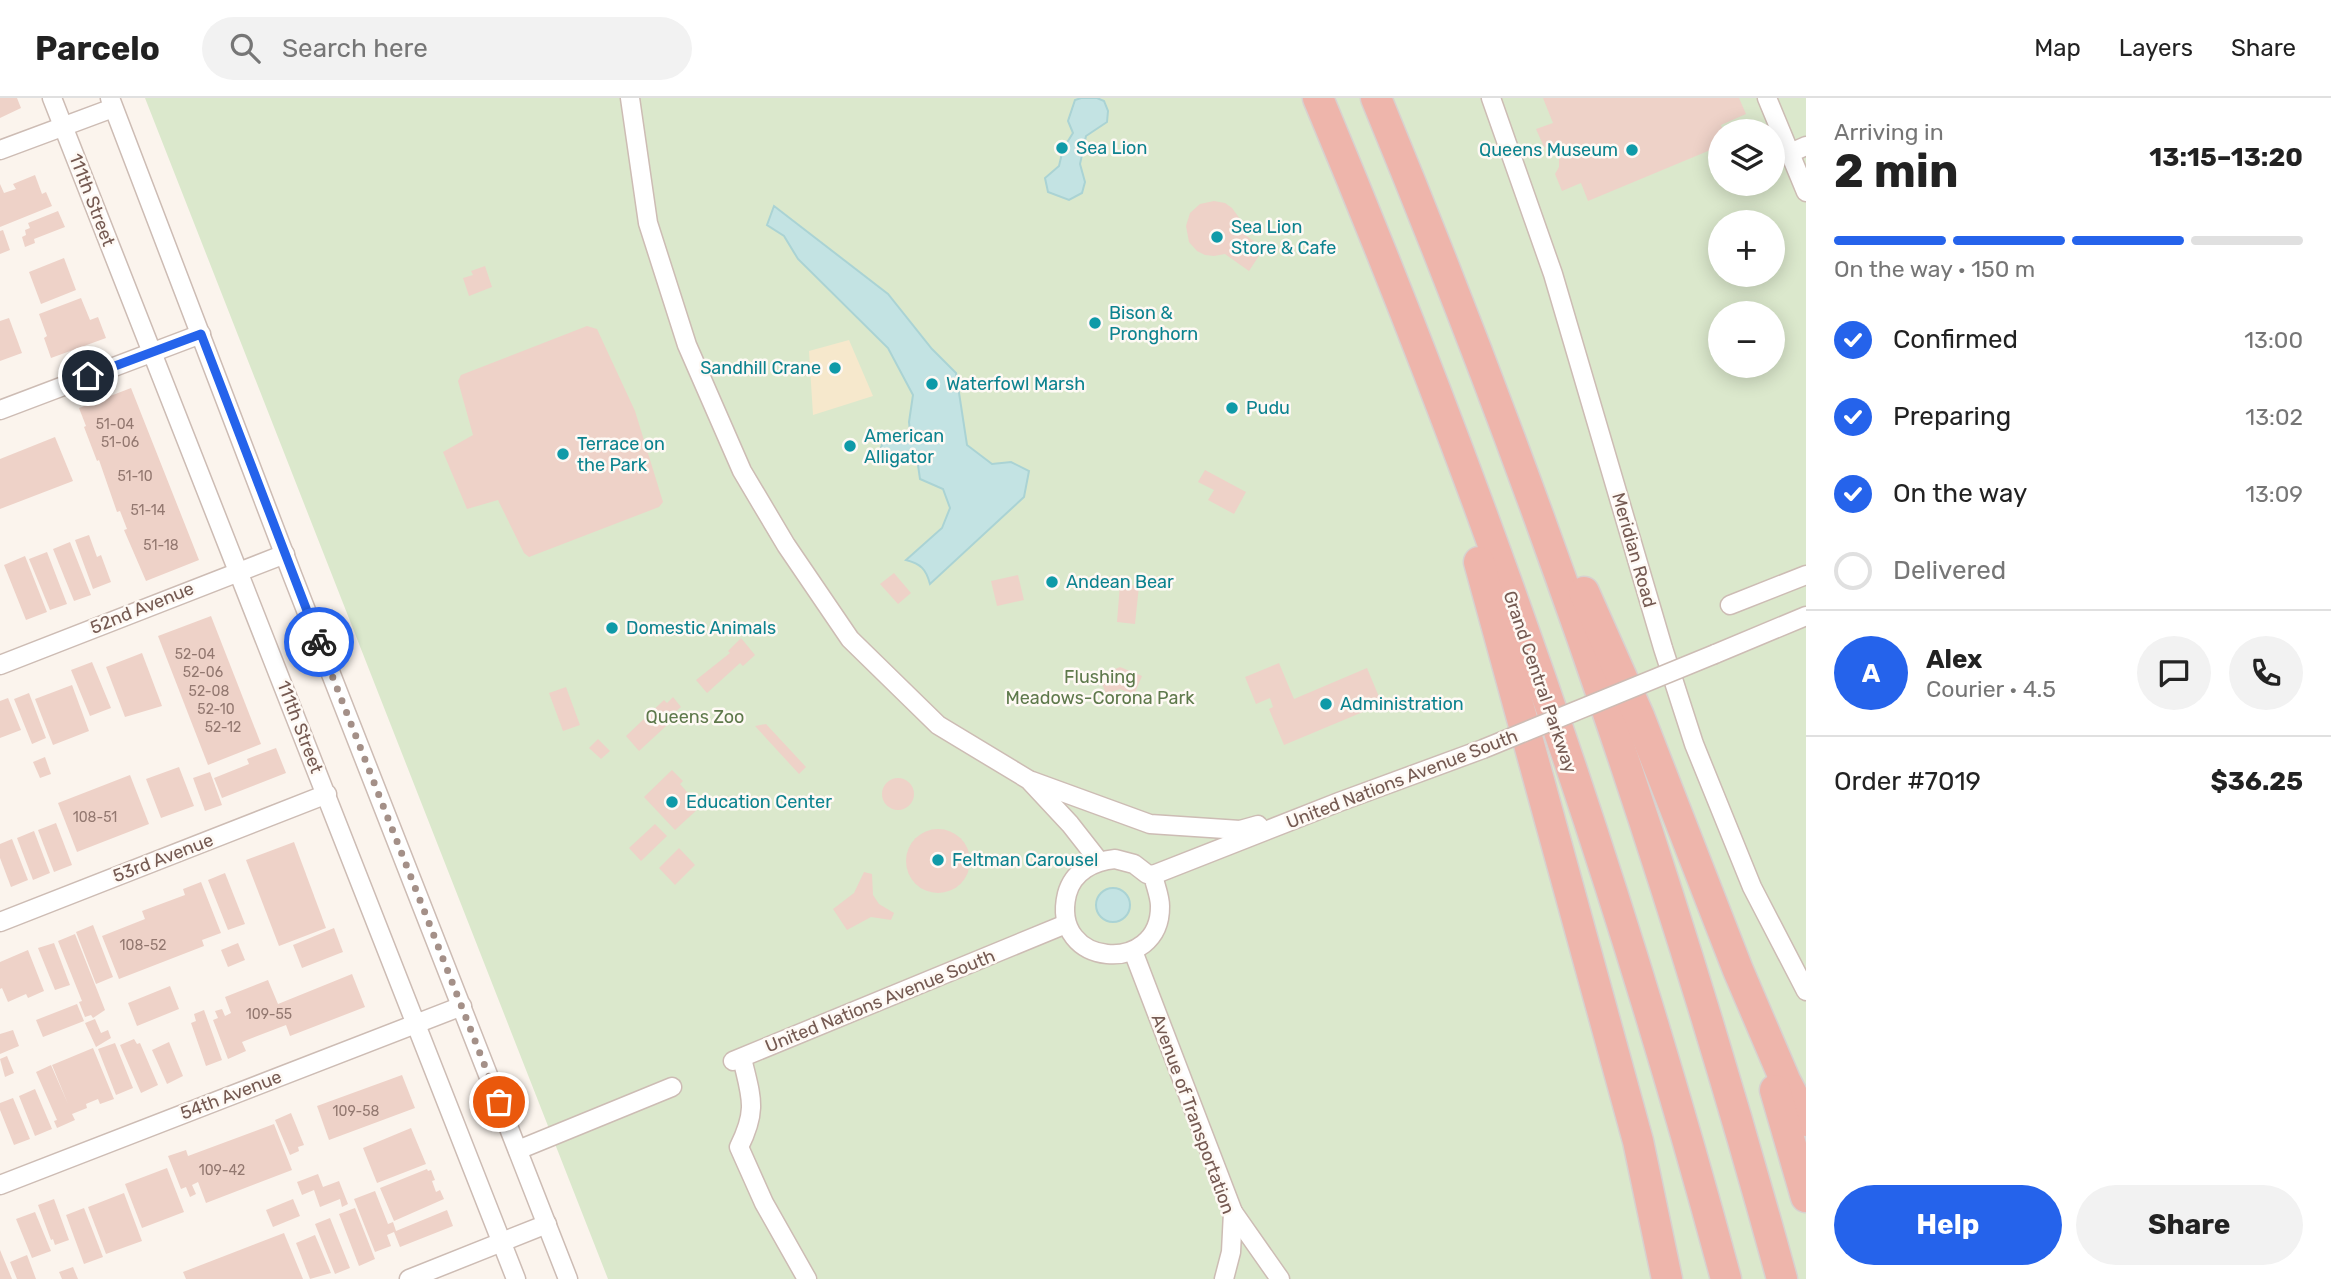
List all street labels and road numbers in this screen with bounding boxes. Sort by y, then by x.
street label: 111th Street [64,151,120,249]
street label: Meridian Road [1607,490,1661,610]
street label: 52nd Avenue [87,577,197,639]
street label: Grand Central Parkway [1498,588,1582,776]
street label: 111th Street [272,678,328,776]
street label: United Nations Avenue South [1283,725,1521,833]
street label: 53rd Avenue [110,829,216,887]
street label: United Nations Avenue South [762,945,998,1057]
street label: Avenue of Transportation [1147,1011,1239,1217]
street label: 54th Avenue [177,1066,285,1124]

